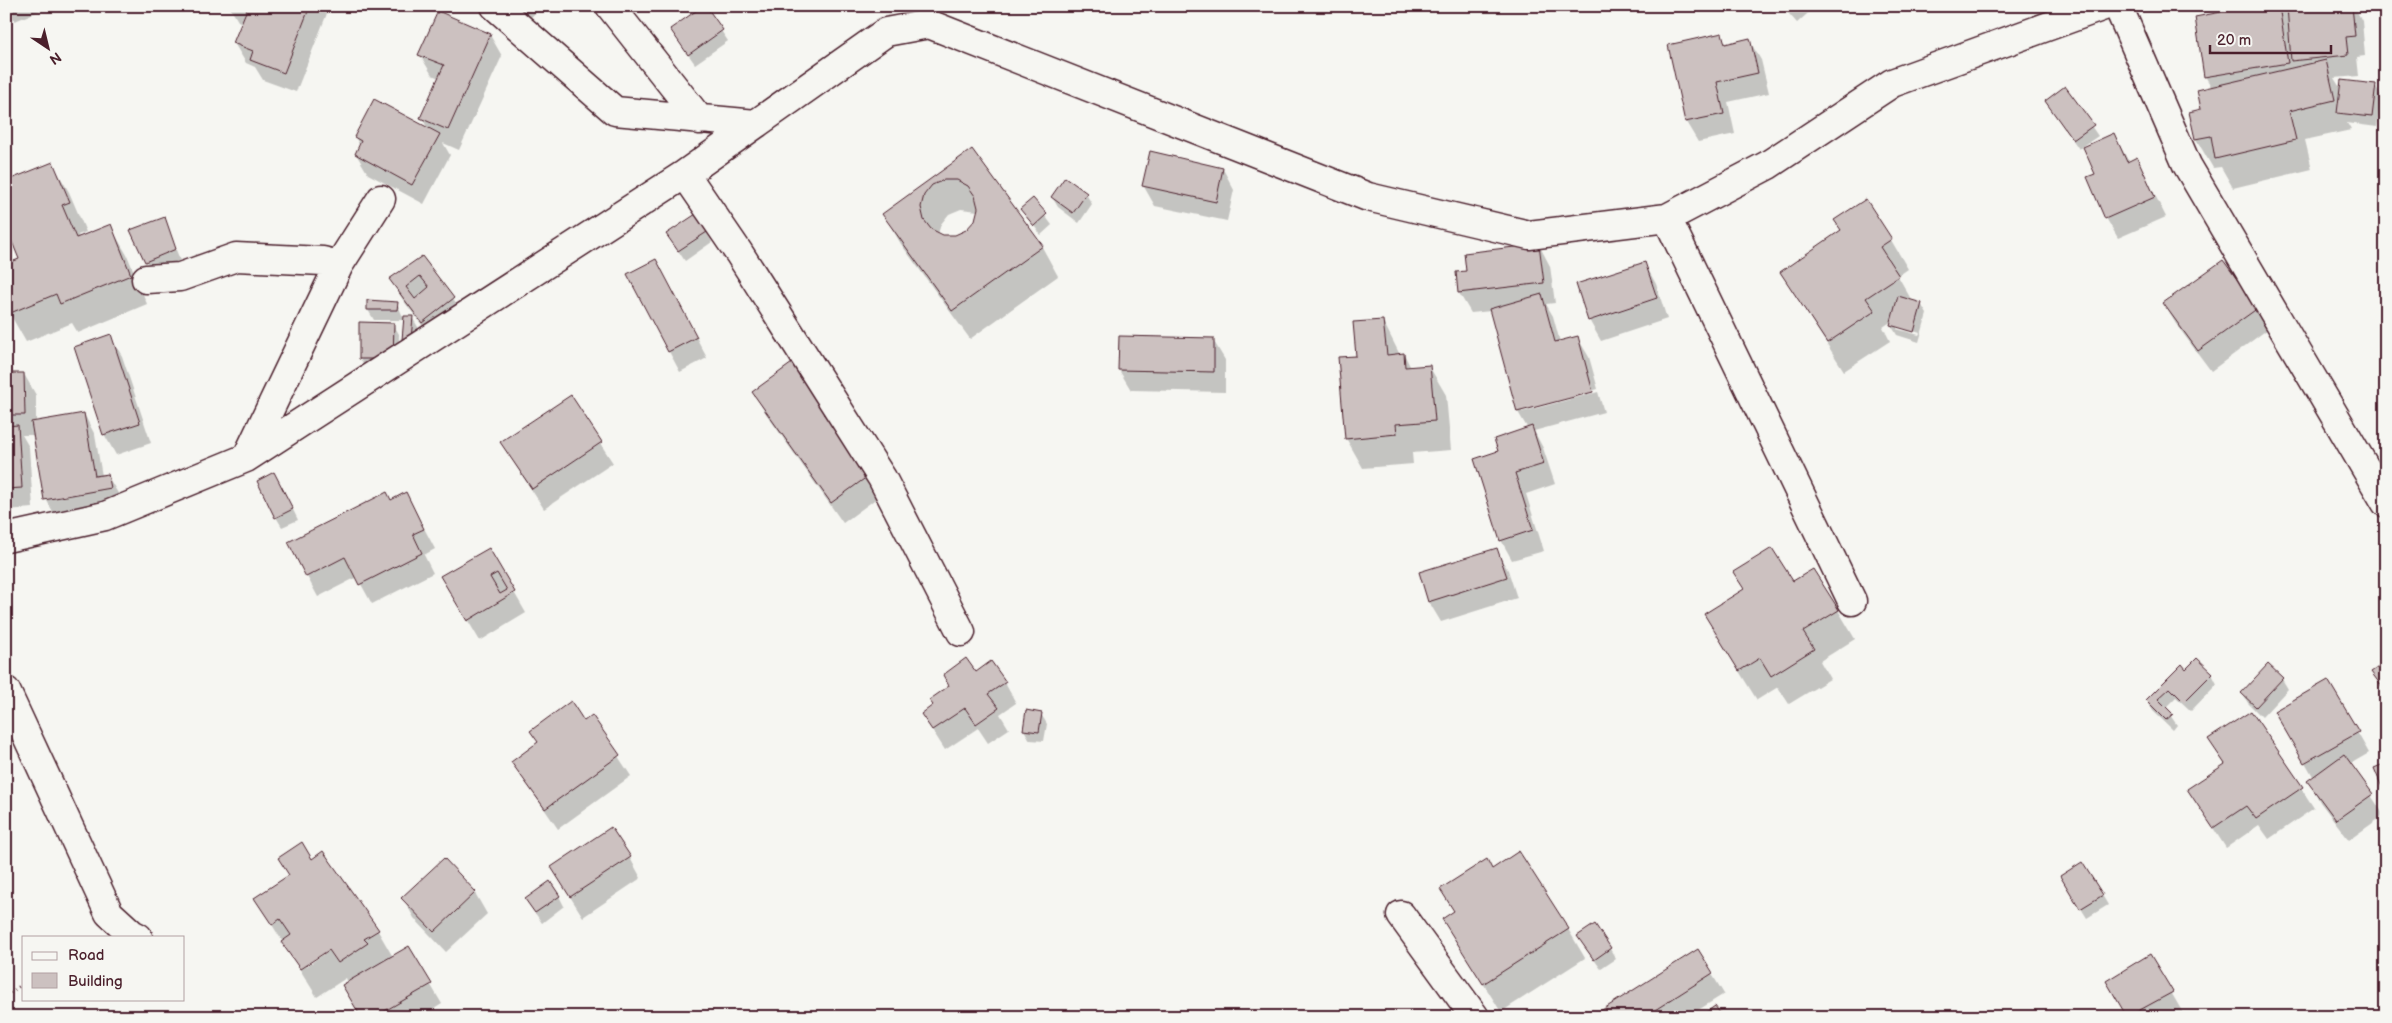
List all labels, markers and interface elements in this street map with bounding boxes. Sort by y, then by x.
north arrow [22,22,72,72]
scale bar [2210,22,2331,54]
text: 20 m [2217,31,2251,50]
text: N [46,48,64,68]
legend [22,936,185,1000]
text: Road [68,946,104,965]
text: Building [68,972,123,991]

